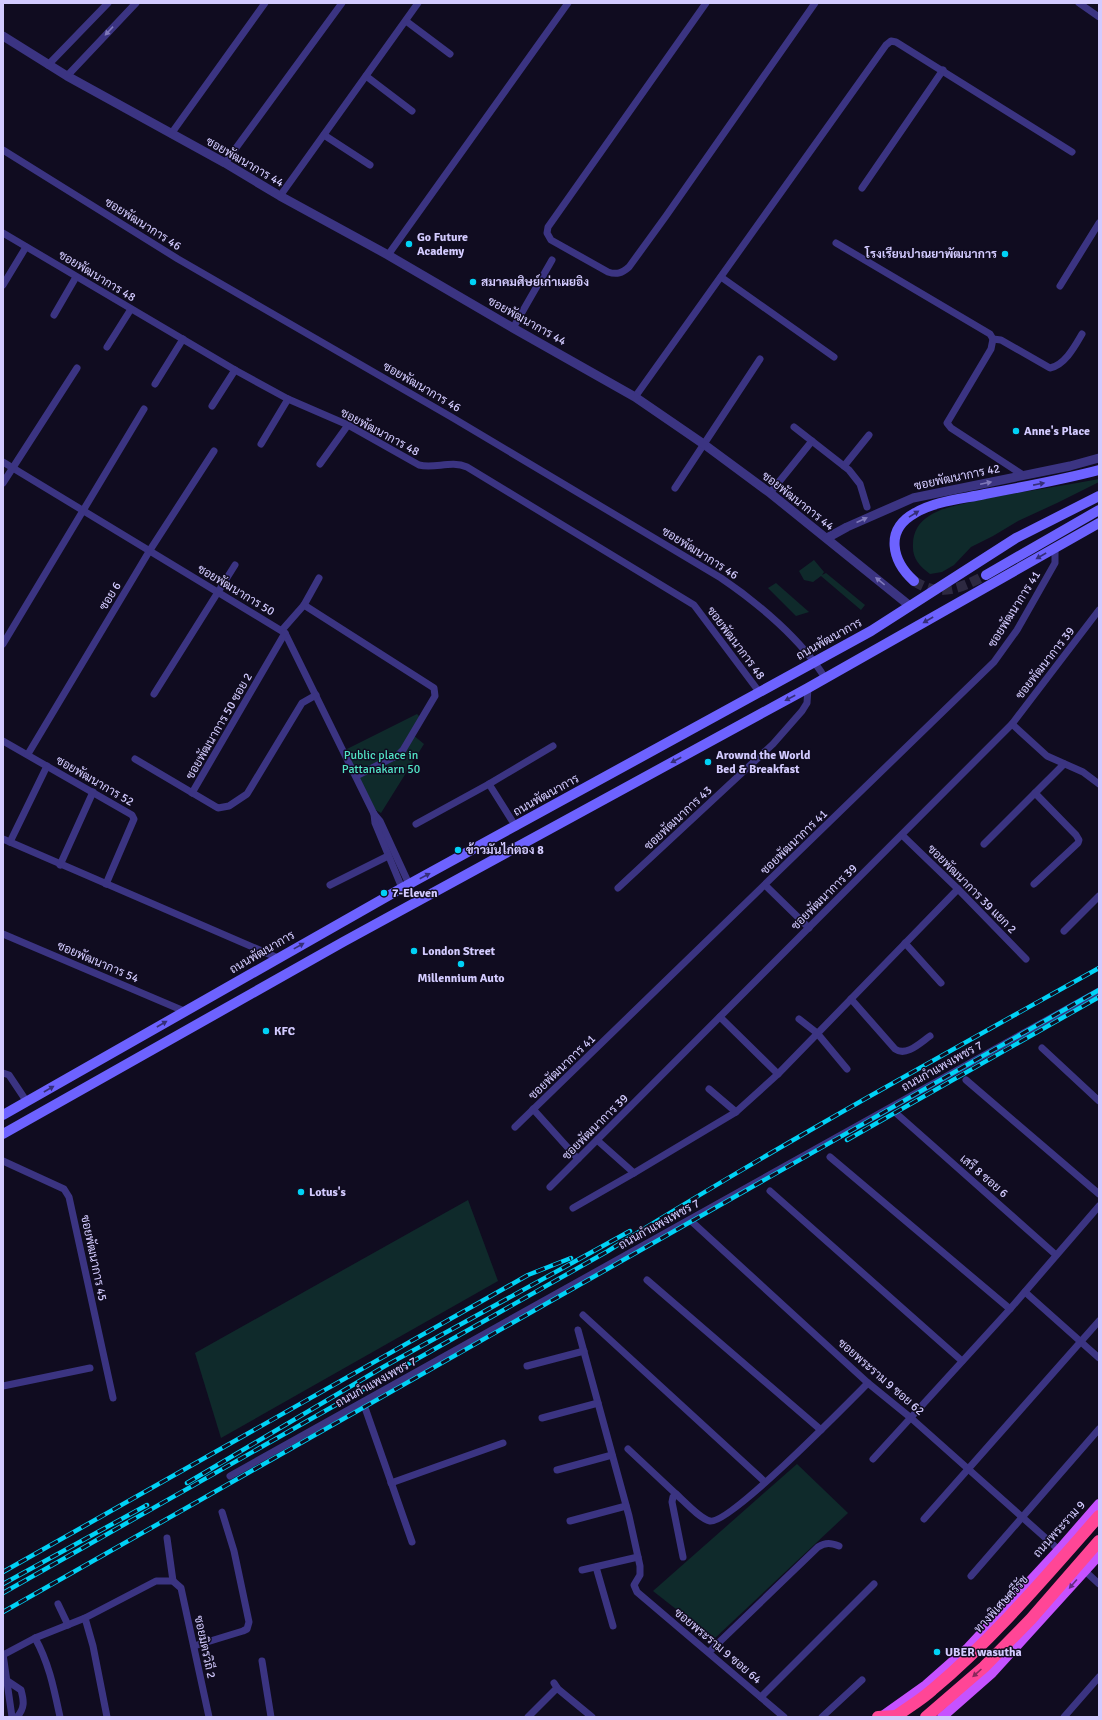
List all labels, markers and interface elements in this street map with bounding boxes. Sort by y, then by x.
one-way arrow [105,26,114,36]
street label: ซอยพัฒนาการ 44 [203,134,287,191]
street label: ซอยพัฒนาการ 46 [102,195,184,254]
place label: Go Future Academy [417,230,468,259]
marker: Go Future Academy [404,239,414,249]
place label: โรงเรียนปาณยาพัฒนาการ [864,246,997,262]
street label: ซอยพัฒนาการ 48 [55,247,138,305]
marker: โรงเรียนปาณยาพัฒนาการ [1000,249,1010,259]
place label: สมาคมศิษย์เก่าเผยอิง [481,274,589,290]
marker: สมาคมศิษย์เก่าเผยอิง [468,277,478,287]
street label: ซอยพัฒนาการ 44 [485,294,569,349]
street label: ซอยพัฒนาการ 46 [380,359,463,416]
street label: ซอยพัฒนาการ 48 [338,405,422,460]
place label: Anne's Place [1024,424,1090,439]
marker: Anne's Place [1011,426,1021,436]
street label: ซอยพัฒนาการ 42 [913,461,1001,494]
street label: ซอยพัฒนาการ 44 [759,469,837,535]
one-way arrow [980,480,992,486]
one-way arrow [1033,481,1046,487]
one-way arrow [908,511,920,518]
one-way arrow [856,517,867,523]
street label: ซอยพัฒนาการ 46 [659,524,741,583]
one-way arrow [1035,553,1047,560]
street label: ซอยพัฒนาการ 50 [194,561,277,619]
street label: ซอยพัฒนาการ 41 [985,568,1044,650]
one-way arrow [875,577,885,585]
street label: ซอย 6 [96,579,125,613]
street label: ซอยพัฒนาการ 48 [703,604,768,683]
street label: ถนนพัฒนาการ [794,615,865,664]
one-way arrow [922,617,934,624]
street label: ซอยพัฒนาการ 39 [1013,624,1078,702]
street label: ซอยพัฒนาการ 50 ซอย 2 [183,670,256,782]
one-way arrow [784,695,796,701]
park label: Public place in Pattanakarn 50 [342,748,420,777]
place label: Arownd the World Bed & Breakfast [716,748,811,777]
street label: ซอยพัฒนาการ 52 [53,753,136,810]
one-way arrow [670,757,682,763]
marker: Arownd the World Bed & Breakfast [703,757,713,767]
street label: ถนนพัฒนาการ [511,771,582,820]
street label: ซอยพัฒนาการ 43 [641,783,715,854]
street label: ซอยพัฒนาการ 41 [758,807,831,878]
place label: ข้าวมันไก่ตอง 8 [466,842,544,858]
street label: ซอยพัฒนาการ 39 แยก 2 [924,842,1019,937]
marker: ข้าวมันไก่ตอง 8 [453,845,463,855]
street label: ซอยพัฒนาการ 39 [788,861,861,934]
one-way arrow [419,872,431,879]
place label: 7-Eleven [392,886,438,901]
marker: 7-Eleven [379,888,389,898]
street label: ถนนพัฒนาการ [227,928,298,977]
street label: ซอยพัฒนาการ 54 [55,938,141,987]
one-way arrow [293,942,305,949]
place label: London Street [422,944,496,959]
marker: London Street [409,946,419,956]
marker: Millennium Auto [456,959,466,969]
place label: Millennium Auto [417,971,505,986]
one-way arrow [156,1021,168,1028]
place label: KFC [274,1024,296,1039]
marker: KFC [261,1026,271,1036]
street label: ซอยพัฒนาการ 41 [526,1032,599,1103]
street label: ถนนกำแพงเพชร 7 [899,1038,985,1095]
one-way arrow [43,1085,55,1092]
street label: ซอยพัฒนาการ 39 [559,1091,632,1164]
street label: เสรี 8 ซอย 6 [957,1151,1011,1201]
place label: Lotus's [309,1185,347,1200]
marker: Lotus's [296,1187,306,1197]
street label: ถนนกำแพงเพชร 7 [616,1196,702,1253]
street label: ซอยพัฒนาการ 45 [77,1214,110,1302]
street label: ซอยพระราม 9 ซอย 62 [834,1336,927,1419]
street label: ถนนกำแพงเพชร 7 [333,1354,419,1411]
street label: ถนนพระราม 9 [1030,1498,1089,1561]
street label: ทางพิเศษศรีรัช [970,1572,1032,1636]
one-way arrow [1068,1579,1078,1589]
street label: ซอยพระราม 9 ซอย 64 [671,1605,765,1688]
street label: ซอยมิตรวิถี 2 [191,1614,219,1680]
place label: UBER wasutha [945,1645,1022,1660]
marker: UBER wasutha [932,1647,942,1657]
one-way arrow [972,1668,982,1677]

